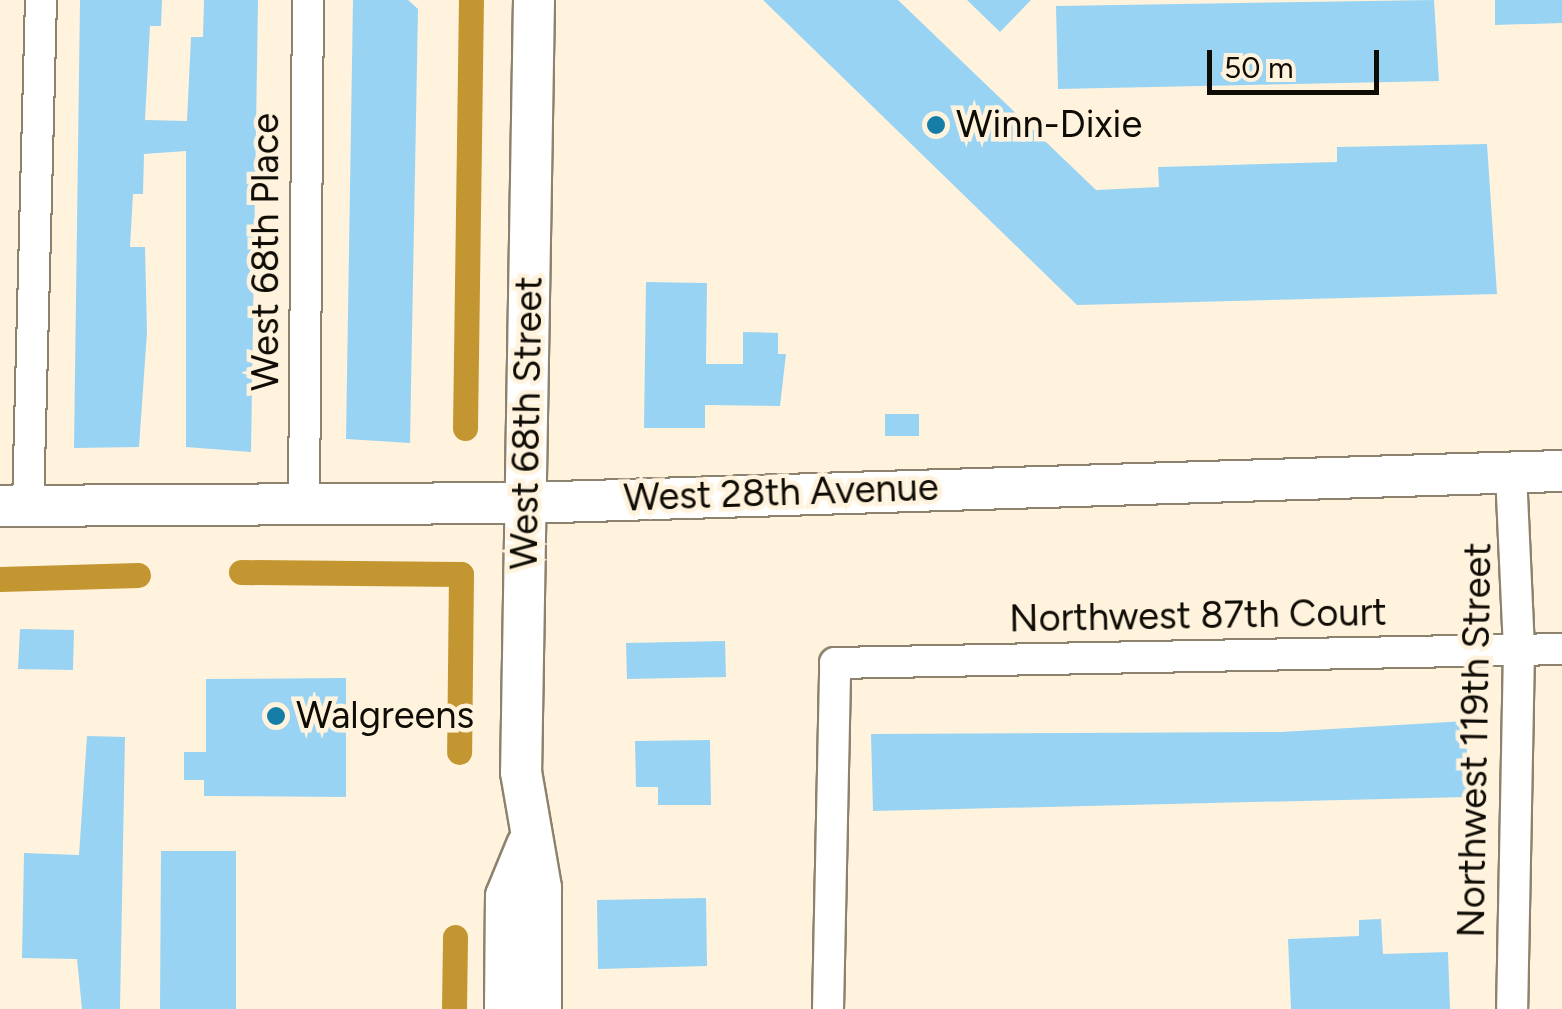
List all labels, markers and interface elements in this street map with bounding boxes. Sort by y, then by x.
scale bar [1212,30,1384,92]
text: 50 m [1224,49,1293,86]
place label: Winn-Dixie [956,102,1142,148]
street label: West 68th Place [243,113,289,391]
marker: Winn-Dixie [925,114,947,136]
street label: West 68th Street [502,276,552,570]
street label: West 28th Avenue [623,465,939,521]
street label: Northwest 119th Street [1449,542,1501,938]
street label: Northwest 87th Court [1009,590,1387,642]
place label: Walgreens [296,693,474,739]
marker: Walgreens [265,705,287,727]

